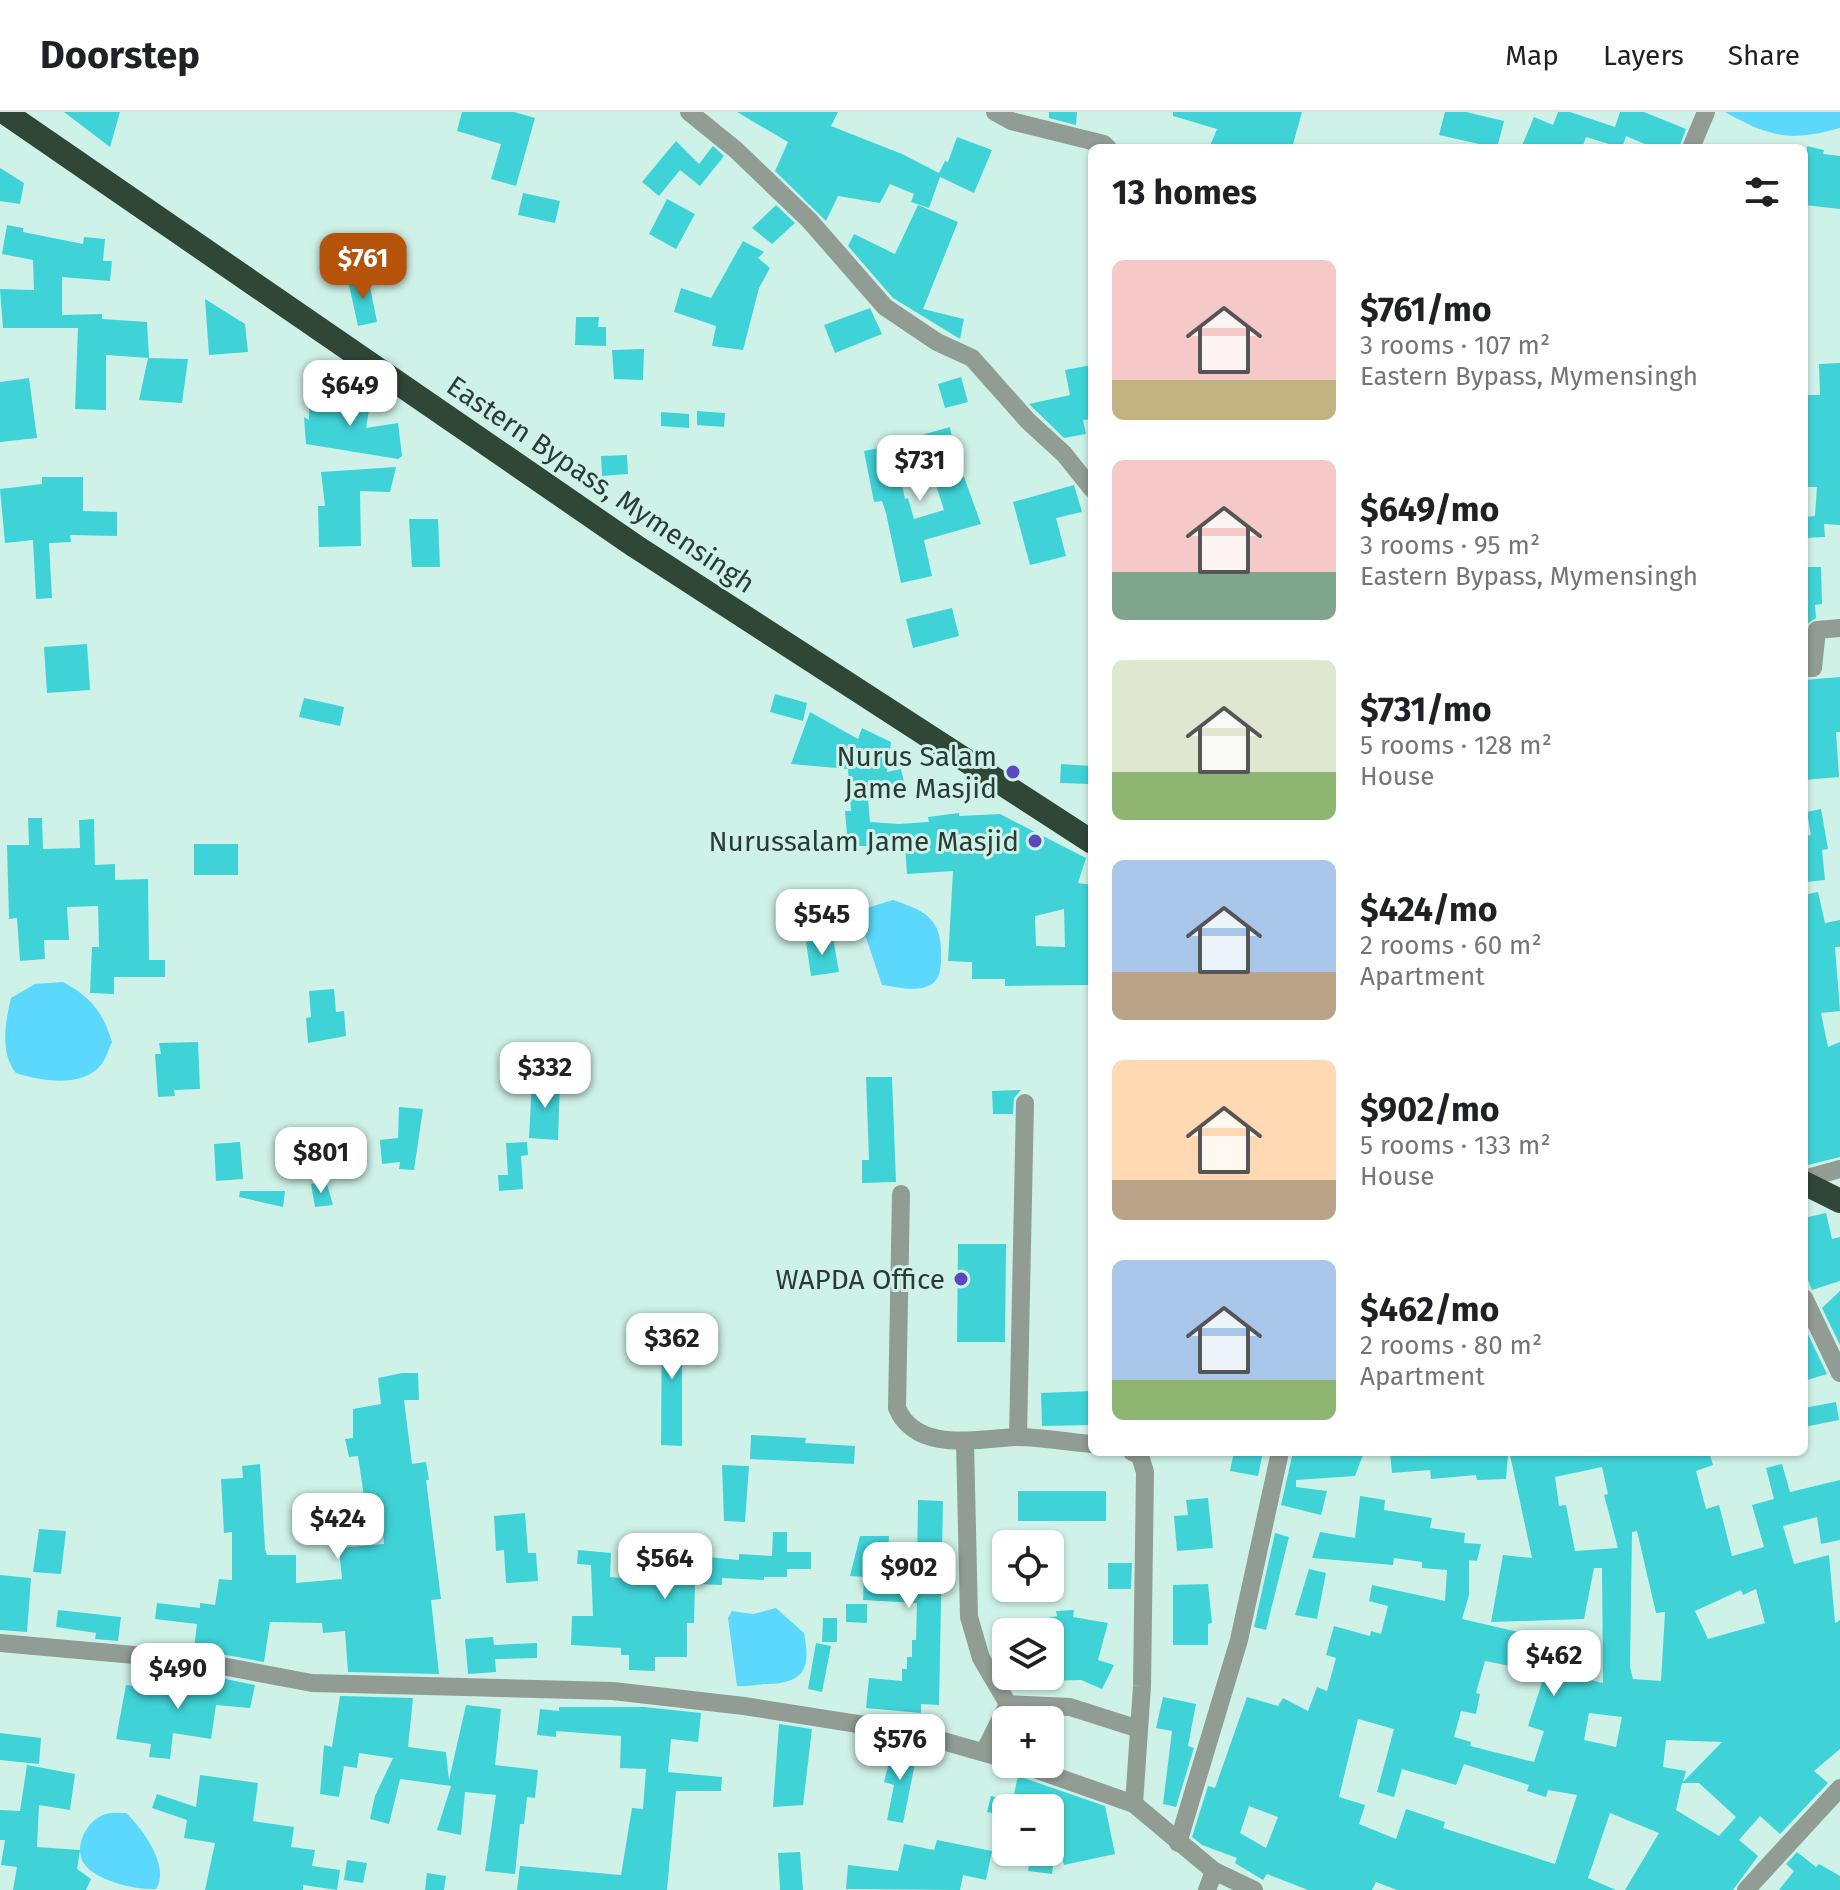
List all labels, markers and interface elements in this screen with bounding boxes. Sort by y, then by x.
text: Doorstep [40,32,200,78]
text: Map [1505,39,1559,72]
text: Layers [1603,39,1684,72]
text: Share [1728,39,1800,72]
icon: filters [1740,170,1784,214]
text: 13 homes [1112,172,1257,213]
pin: $761 [316,233,410,301]
text: $761 [338,243,388,274]
text: $761/mo [1360,289,1492,330]
icon: home [1176,292,1272,388]
text: 3 rooms · 107 m² [1360,330,1550,361]
pin: $649 [303,360,397,428]
text: Eastern Bypass, Mymensingh [1360,361,1698,392]
street label: Eastern Bypass, Mymensingh [441,369,761,600]
text: $649 [321,370,379,401]
pin: $731 [873,435,967,503]
text: $731 [895,445,945,476]
text: $649/mo [1360,489,1499,530]
icon: home [1176,492,1272,588]
text: 3 rooms · 95 m² [1360,530,1540,561]
text: Eastern Bypass, Mymensingh [1360,561,1698,592]
text: $731/mo [1360,689,1492,730]
icon: home [1176,692,1272,788]
text: 5 rooms · 128 m² [1360,730,1552,761]
place label: Nurus Salam Jame Masjid [836,740,997,805]
text: House [1360,761,1434,792]
marker: Nurus Salam Jame Masjid [1004,763,1022,781]
place label: Nurussalam Jame Masjid [708,825,1019,858]
marker: Nurussalam Jame Masjid [1026,832,1044,850]
pin: $545 [775,889,869,957]
text: $424/mo [1360,889,1498,930]
icon: home [1176,892,1272,988]
text: $545 [794,899,850,930]
text: 2 rooms · 60 m² [1360,930,1542,961]
text: Apartment [1360,961,1485,992]
pin: $332 [498,1042,592,1110]
text: $332 [518,1052,572,1083]
text: $902/mo [1360,1089,1500,1130]
icon: home [1176,1092,1272,1188]
pin: $801 [274,1127,368,1195]
text: 5 rooms · 133 m² [1360,1130,1551,1161]
text: $801 [293,1137,349,1168]
text: House [1360,1161,1434,1192]
place label: WAPDA Office [775,1263,945,1296]
marker: WAPDA Office [952,1270,970,1288]
text: $462/mo [1360,1289,1499,1330]
icon: home [1176,1292,1272,1388]
pin: $362 [625,1313,719,1381]
text: $362 [644,1323,700,1354]
text: 2 rooms · 80 m² [1360,1330,1542,1361]
text: Apartment [1360,1361,1485,1392]
pin: $424 [291,1493,385,1561]
text: $424 [310,1503,366,1534]
map controls [992,1530,1064,1866]
button: locate [992,1530,1064,1602]
pin: $564 [618,1533,712,1601]
pin: $902 [862,1542,956,1610]
text: $564 [636,1543,694,1574]
text: $902 [881,1552,937,1583]
button: layers [992,1618,1064,1690]
pin: $462 [1507,1630,1601,1698]
text: $462 [1526,1640,1582,1671]
pin: $490 [131,1643,225,1711]
text: $490 [149,1653,207,1684]
button: + [992,1706,1064,1778]
pin: $576 [853,1714,947,1782]
text: $576 [873,1724,927,1755]
button: − [992,1794,1064,1866]

